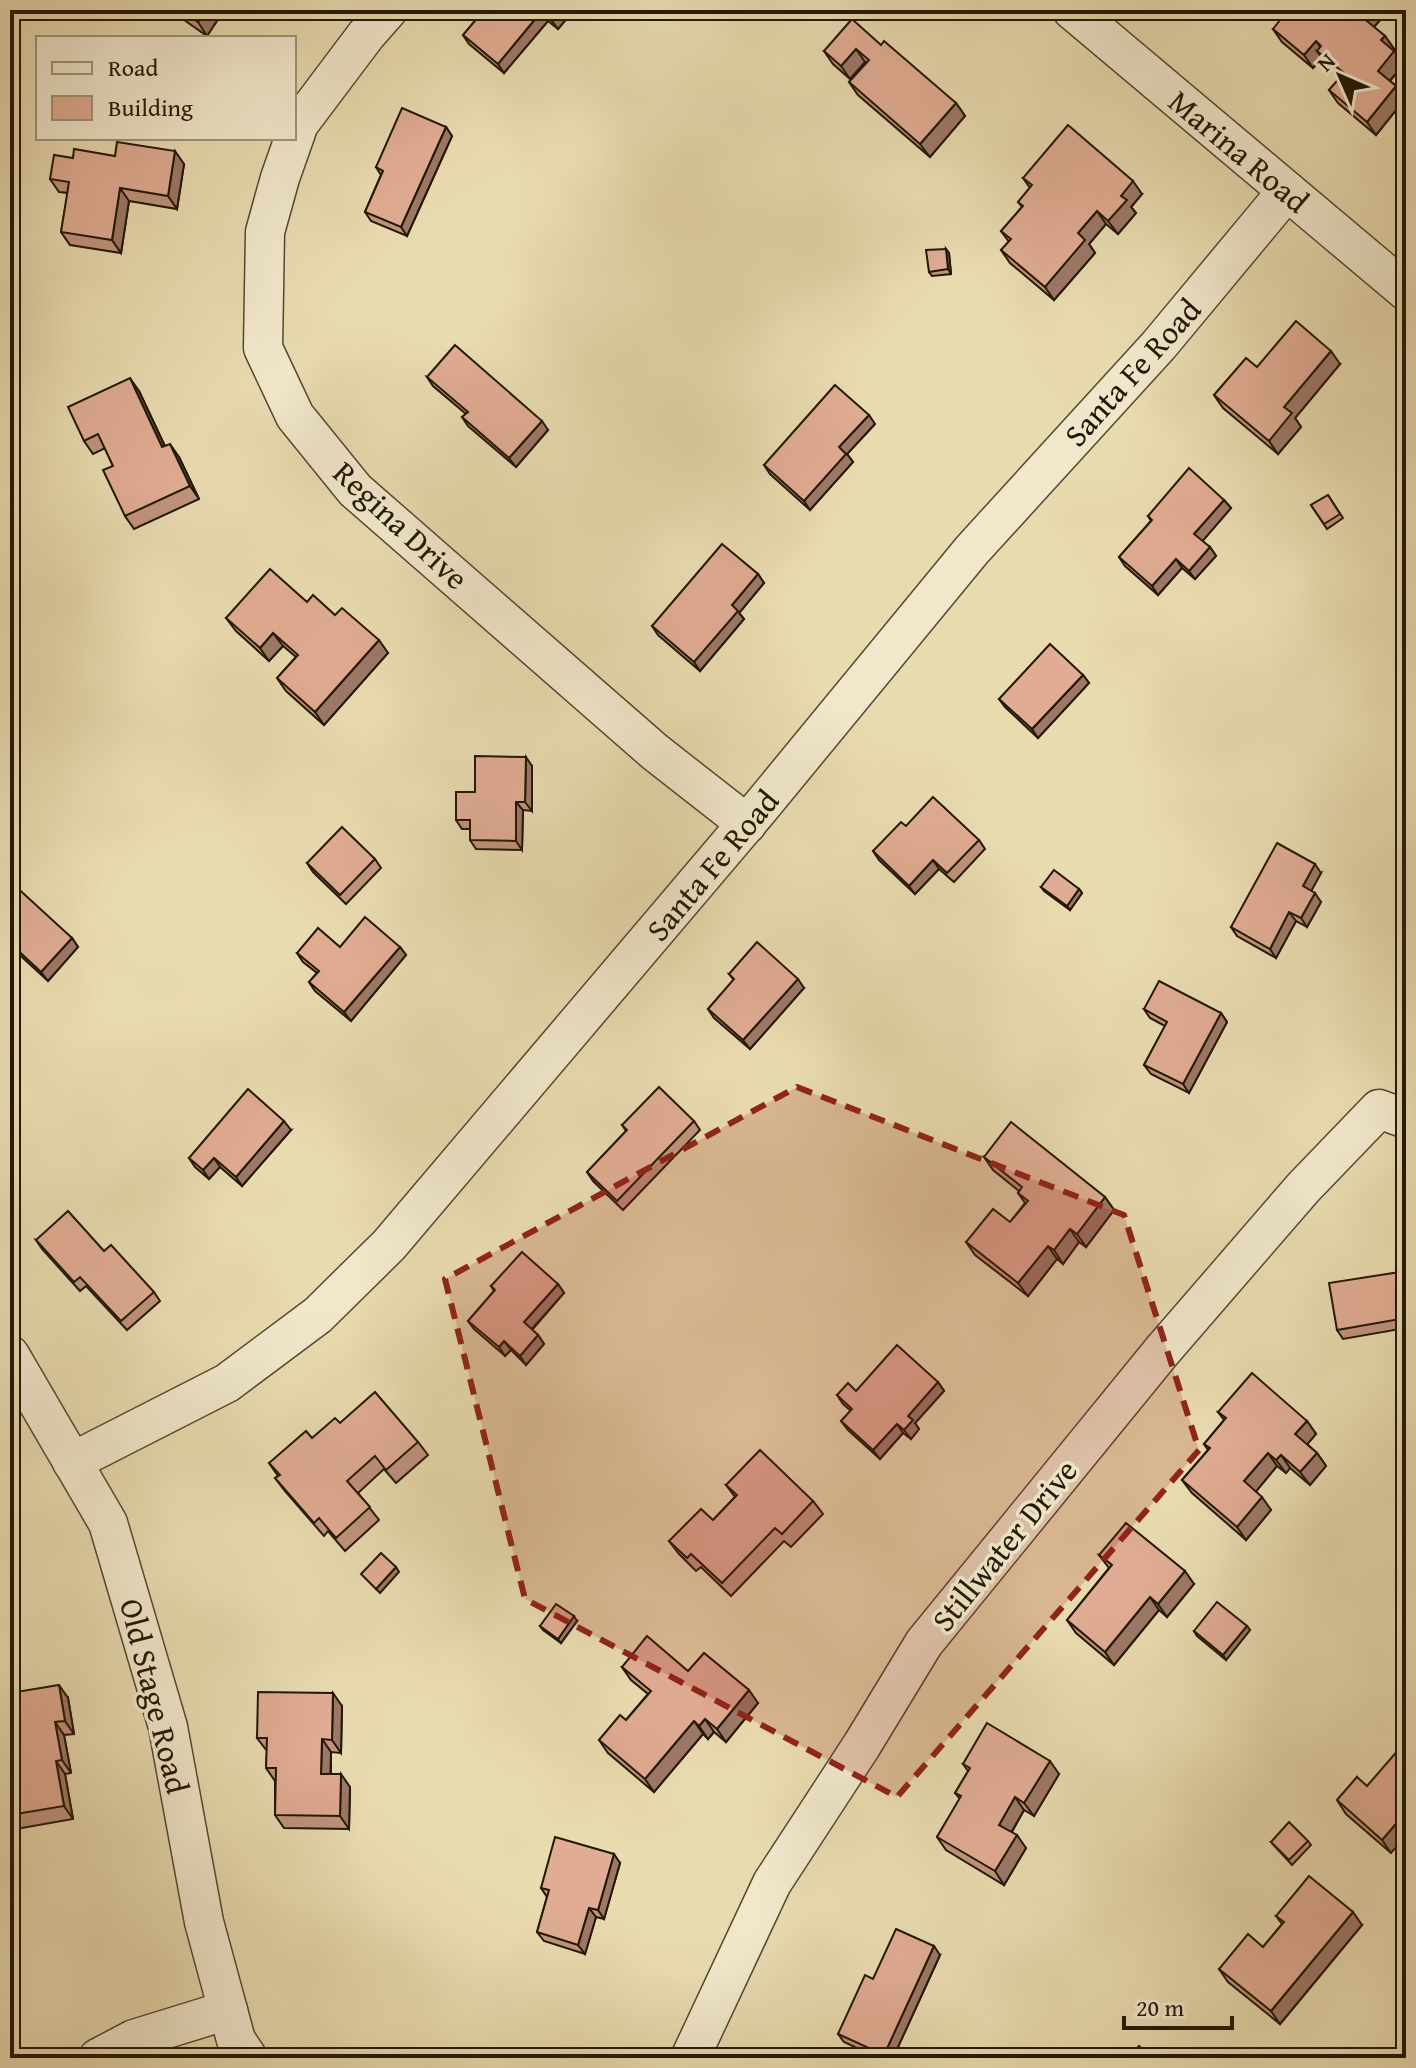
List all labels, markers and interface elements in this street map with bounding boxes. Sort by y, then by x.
legend [36,36,296,140]
north arrow [1300,36,1380,116]
text: N [1309,45,1343,78]
text: Road [108,50,158,85]
street label: Marina Road [1159,78,1319,224]
text: Building [108,90,193,125]
street label: Santa Fe Road [1052,287,1212,457]
street label: Regina Drive [323,450,479,600]
street label: Santa Fe Road [634,779,790,951]
street label: Stillwater Drive [920,1449,1088,1641]
street label: Old Stage Road [108,1594,202,1798]
scale bar [1124,1980,1232,2030]
text: 20 m [1136,1990,1184,2025]

